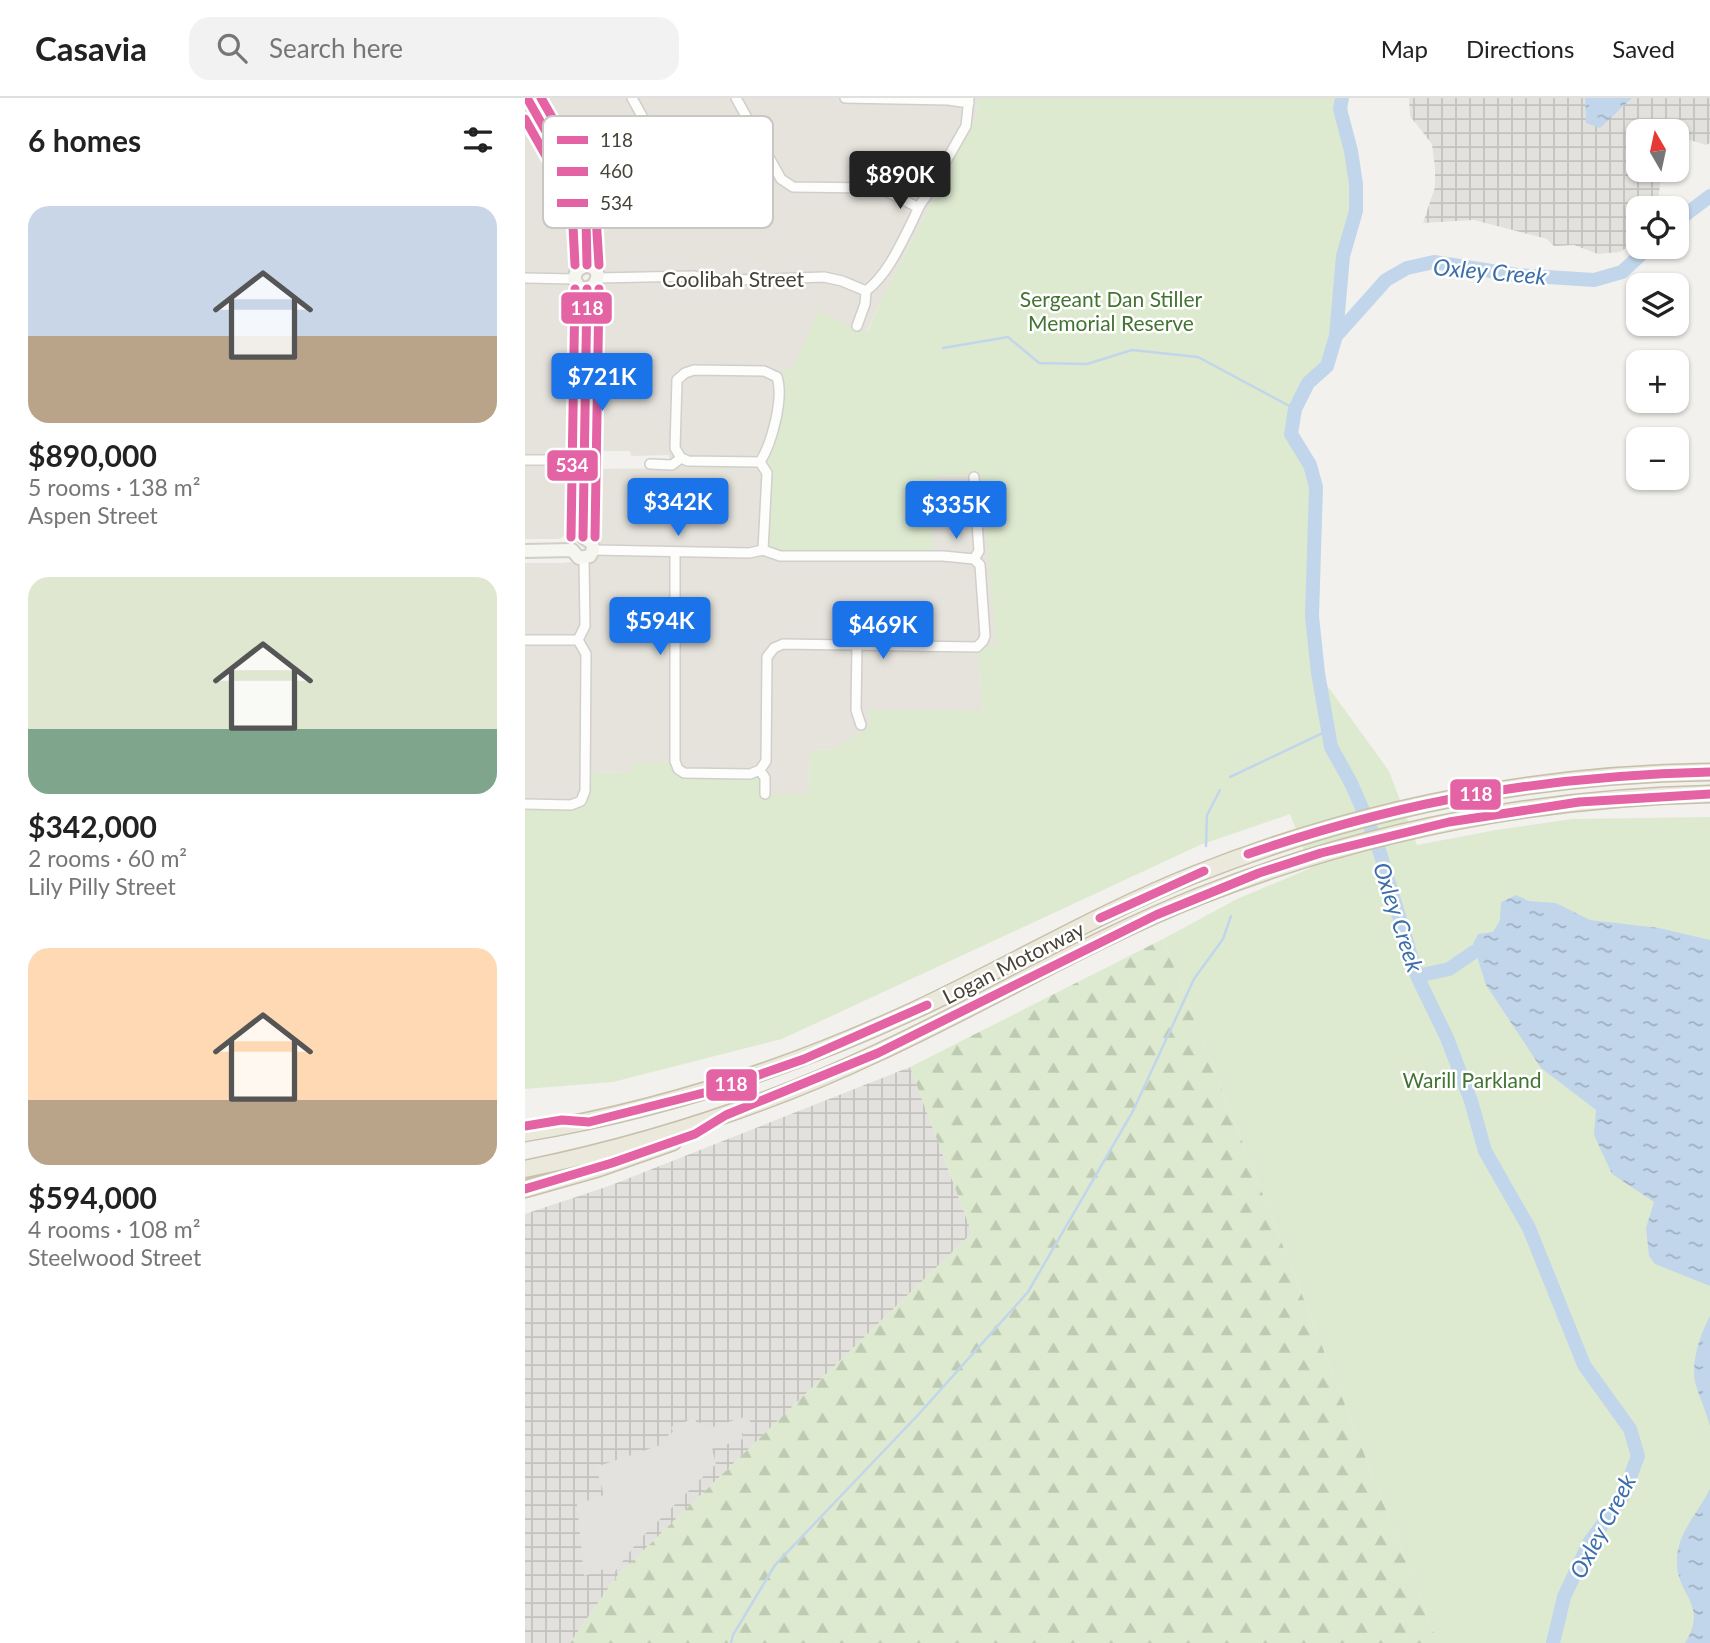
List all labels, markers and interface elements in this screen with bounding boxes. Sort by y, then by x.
search box [189,17,679,80]
text: Casavia [35,28,147,68]
icon: search [213,29,251,67]
text: Search here [269,32,403,64]
text: Map [1381,34,1428,63]
text: Directions [1466,34,1574,63]
text: Saved [1612,34,1675,63]
legend [543,116,773,228]
north arrow [1626,119,1689,182]
map controls [1626,119,1689,490]
icon: filters [459,121,497,159]
text: 6 homes [28,122,141,158]
text: 118 [600,128,633,151]
pin: $890K [851,152,949,211]
text: 460 [600,159,633,182]
text: $890K [865,160,935,188]
text: 534 [600,191,633,214]
button: locate [1626,196,1689,259]
icon: home [200,252,326,378]
water label: Oxley Creek [1432,252,1549,290]
street label: Coolibah Street [662,266,805,291]
button: layers [1626,273,1689,336]
park label: Sergeant Dan Stiller Memorial Reserve [1020,286,1203,335]
line badge: 118 [560,291,613,325]
text: 118 [570,296,604,319]
button: + [1626,350,1689,413]
pin: $721K [553,354,651,413]
text: $721K [567,362,637,390]
button: − [1626,427,1689,490]
text: $890,000 [28,437,157,473]
line badge: 534 [546,449,599,482]
text: 534 [555,453,589,476]
text: 5 rooms · 138 m² [28,473,200,501]
pin: $342K [629,478,727,538]
pin: $335K [907,482,1005,541]
text: $342K [643,487,713,515]
text: $335K [921,490,991,518]
text: Aspen Street [28,501,158,529]
pin: $594K [611,598,709,657]
pin: $469K [834,602,932,661]
text: $594K [625,606,695,634]
text: $469K [848,610,918,638]
icon: home [200,623,326,749]
line badge: 118 [1449,778,1502,811]
text: 118 [1459,782,1493,805]
text: $342,000 [28,808,157,844]
text: 2 rooms · 60 m² [28,844,187,872]
water label: Oxley Creek [1368,859,1430,976]
text: Lily Pilly Street [28,872,176,900]
street label: Logan Motorway [938,915,1088,1008]
icon: home [200,994,326,1120]
park label: Warill Parkland [1403,1067,1541,1092]
line badge: 118 [705,1068,758,1102]
text: 118 [714,1072,748,1095]
text: $594,000 [28,1179,157,1215]
text: 4 rooms · 108 m² [28,1215,200,1243]
text: Steelwood Street [28,1243,201,1271]
water label: Oxley Creek [1563,1468,1642,1583]

